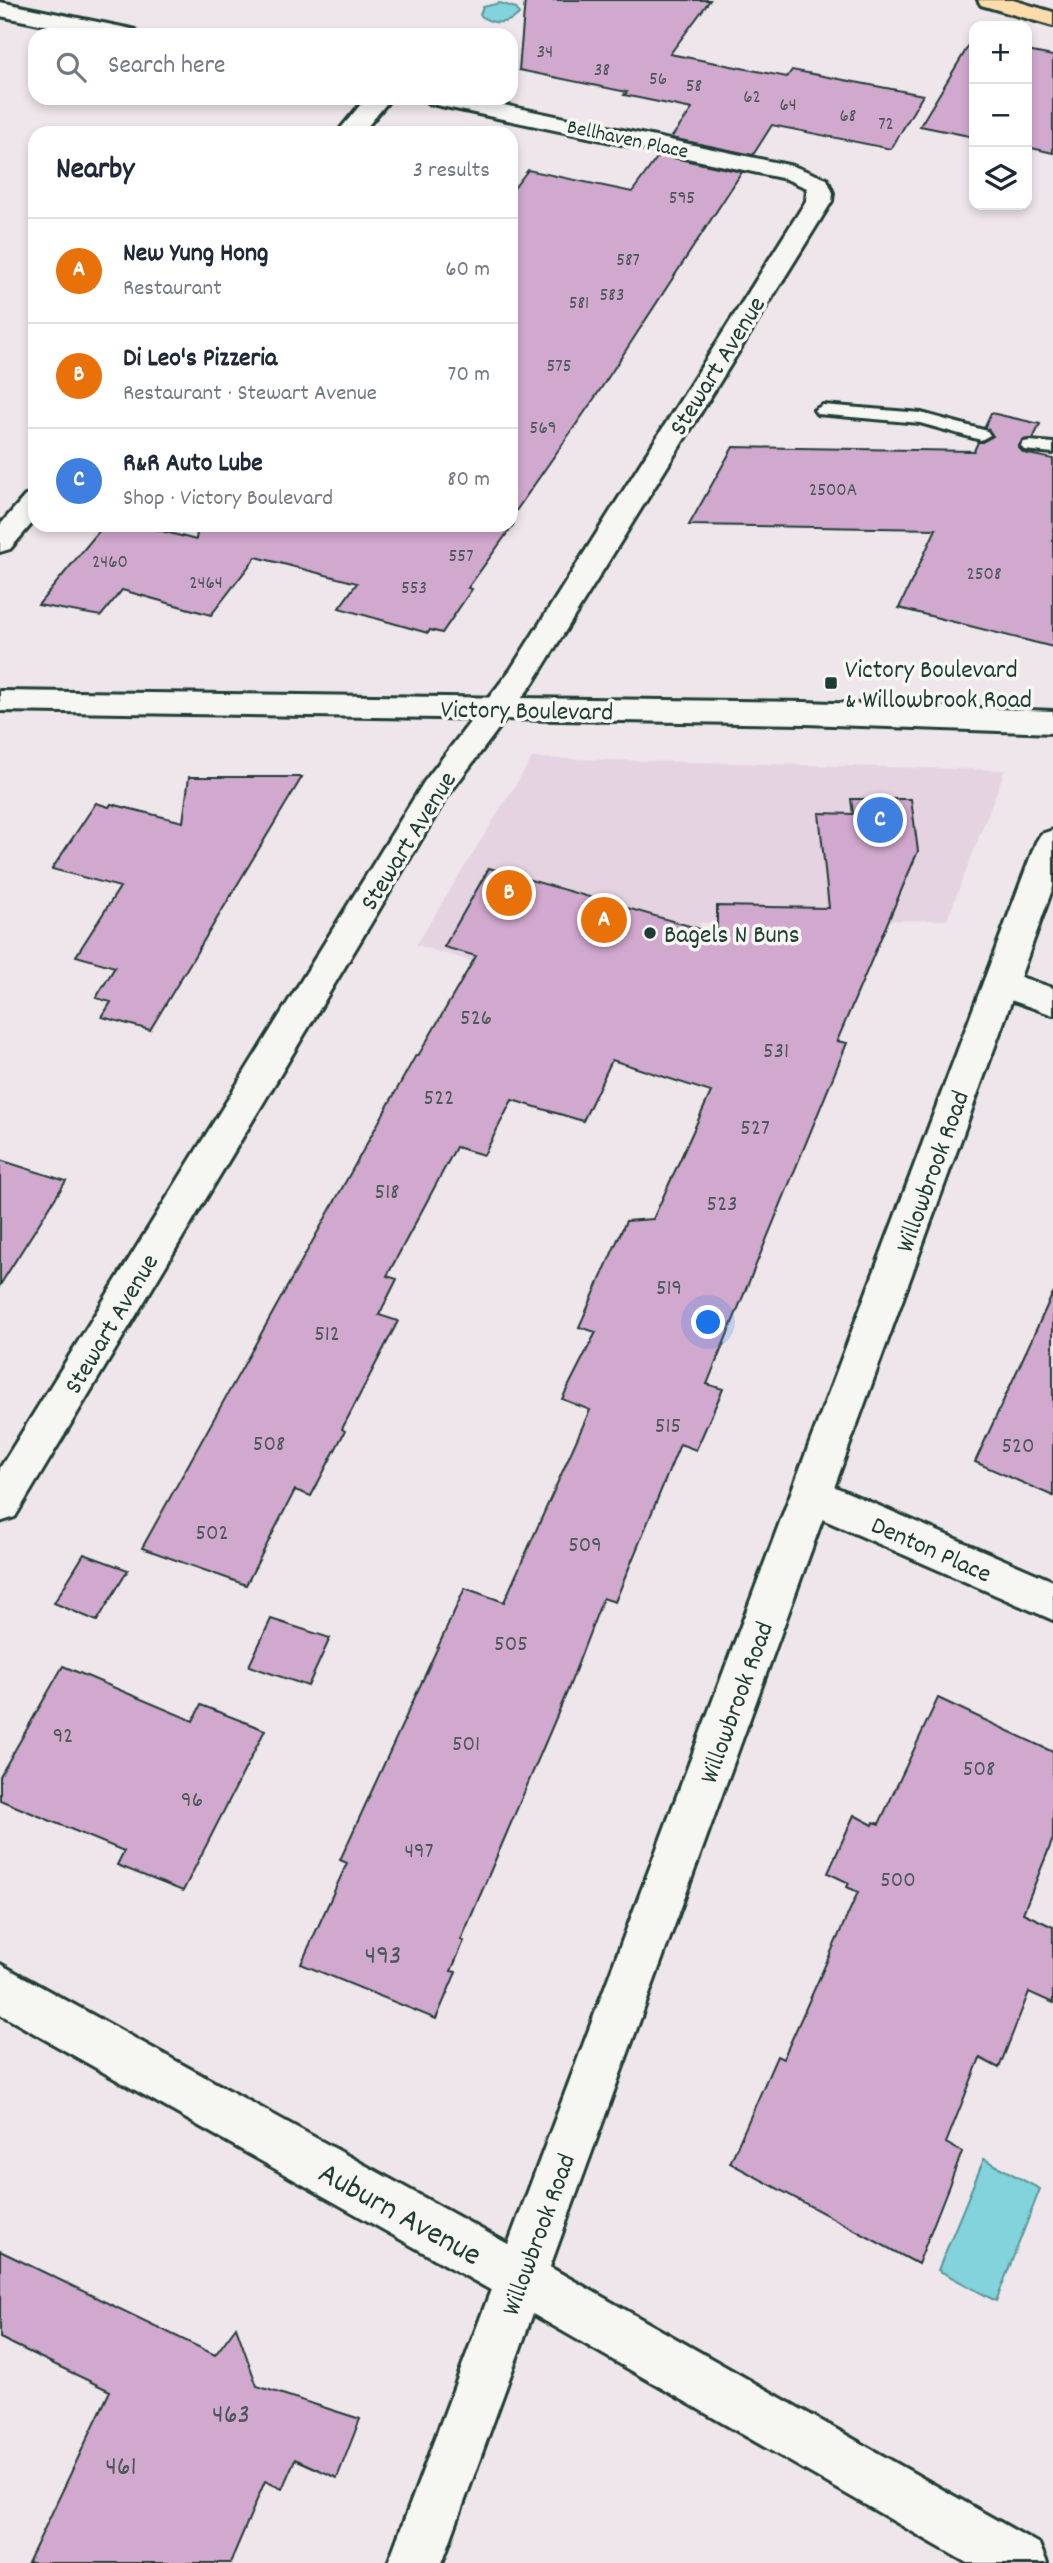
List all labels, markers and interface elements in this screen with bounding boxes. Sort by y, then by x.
map controls [969,21,1032,210]
button: + [969,21,1032,84]
search box [28,28,518,105]
house number: 34 [537,40,553,67]
icon: search [52,48,90,86]
text: Search here [108,48,226,85]
house number: 38 [594,58,610,85]
house number: 56 [649,67,667,94]
house number: 58 [686,74,702,101]
button: − [969,84,1032,147]
house number: 62 [743,85,761,112]
house number: 64 [779,93,797,120]
house number: 68 [840,104,856,131]
house number: 72 [878,112,894,139]
street label: Bellhaven Place [564,113,691,168]
button: layers [969,147,1032,210]
text: Nearby [56,150,134,193]
text: 3 results [413,155,490,188]
house number: 595 [669,186,695,213]
text: New Yung Hong [123,236,268,273]
house number: 587 [616,248,640,275]
text: A [73,254,85,287]
text: 60 m [445,254,490,287]
text: Restaurant [123,273,222,306]
house number: 583 [600,283,624,310]
street label: Stewart Avenue [661,290,776,444]
house number: 581 [569,291,589,318]
text: Di Leo's Pizzeria [123,341,277,378]
house number: 575 [547,354,571,381]
text: B [74,359,84,392]
text: 70 m [448,359,490,392]
text: Restaurant · Stewart Avenue [123,378,377,411]
house number: 569 [530,416,556,443]
text: R&R Auto Lube [123,446,263,483]
text: C [73,464,85,497]
text: 80 m [447,464,490,497]
house number: 2500A [809,478,857,505]
text: Shop · Victory Boulevard [123,483,333,516]
house number: 557 [449,544,473,571]
house number: 2460 [92,550,128,577]
house number: 2508 [966,562,1002,589]
house number: 2464 [189,571,223,598]
house number: 553 [401,576,427,603]
place label: Victory Boulevard & Willowbrook Road [845,653,1032,720]
marker: Victory Boulevard & Willowbrook Road [823,675,839,691]
street label: Victory Boulevard [440,692,614,733]
street label: Stewart Avenue [352,765,467,919]
pin: C [857,794,903,846]
pin: B [486,867,532,919]
pin: A [581,894,627,946]
place label: Bagels N Buns [664,918,800,955]
marker: Bagels N Buns [642,925,658,941]
house number: 526 [460,1003,492,1036]
house number: 531 [763,1036,789,1069]
house number: 522 [424,1083,454,1116]
street label: Willowbrook Road [888,1086,981,1258]
house number: 527 [740,1113,770,1146]
house number: 518 [375,1177,399,1210]
house number: 523 [707,1189,737,1222]
street label: Stewart Avenue [57,1248,169,1402]
house number: 519 [656,1273,682,1306]
your location [691,1305,725,1339]
house number: 512 [314,1319,340,1352]
house number: 515 [655,1411,681,1444]
house number: 508 [253,1429,285,1462]
house number: 520 [1001,1431,1035,1464]
street label: Denton Place [865,1508,997,1594]
house number: 502 [195,1518,229,1551]
house number: 509 [568,1530,602,1563]
street label: Willowbrook Road [692,1617,785,1789]
house number: 505 [494,1629,528,1662]
house number: 92 [53,1721,73,1754]
house number: 501 [452,1729,480,1762]
house number: 508 [963,1754,995,1787]
house number: 96 [181,1785,203,1818]
house number: 497 [405,1836,433,1869]
house number: 500 [880,1865,916,1898]
house number: 493 [365,1938,401,1978]
street label: Willowbrook Road [494,2149,587,2321]
street label: Auburn Avenue [309,2153,489,2280]
house number: 463 [212,2397,250,2437]
house number: 461 [105,2449,137,2489]

